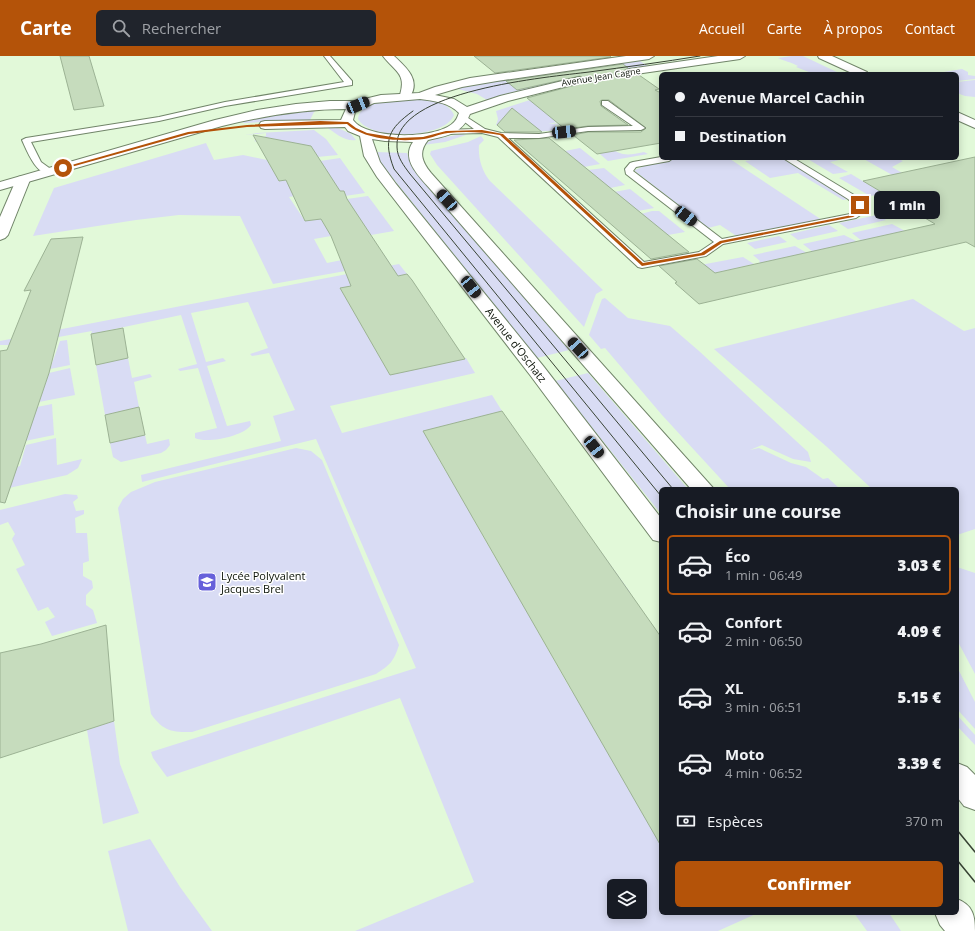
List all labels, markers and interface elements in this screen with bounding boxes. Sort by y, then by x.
search box [96,10,376,46]
text: Carte [20,15,72,41]
icon: search [110,17,132,39]
text: Rechercher [142,18,221,38]
text: Accueil [699,19,745,38]
text: Carte [767,19,802,38]
text: À propos [824,19,883,38]
text: Contact [905,19,955,38]
street label: Avenue Jean Cagne [560,64,642,89]
text: Avenue Marcel Cachin [699,87,865,107]
car [345,95,371,115]
car [551,125,577,139]
text: Destination [699,126,787,146]
route start [54,159,72,177]
car [435,187,459,213]
callout: 1 min [874,191,940,219]
route end [851,196,869,214]
text: 1 min [889,196,925,214]
car [673,204,699,228]
car [459,274,483,300]
street label: Avenue d'Oschatz [482,304,550,385]
car [566,335,590,361]
car [582,434,606,460]
text: Choisir une course [675,499,841,523]
text: Éco [725,546,750,566]
icon: car [677,547,713,583]
text: 3.03 € [898,555,941,575]
text: 1 min · 06:49 [725,566,802,584]
place label: Lycée Polyvalent Jacques Brel [220,568,306,596]
school or university icon: Lycée Polyvalent Jacques Brel [196,571,218,593]
text: Confort [725,612,782,632]
icon: car [677,613,713,649]
text: 4.09 € [898,621,941,641]
text: 2 min · 06:50 [725,632,802,650]
text: XL [725,678,743,698]
icon: car [677,679,713,715]
text: 5.15 € [898,687,941,707]
text: 3 min · 06:51 [725,698,802,716]
text: Moto [725,744,764,764]
icon: car [677,745,713,781]
text: 3.39 € [898,753,941,773]
text: 4 min · 06:52 [725,764,802,782]
icon: cash [675,810,697,832]
text: Espèces [707,811,763,831]
text: 370 m [905,812,943,830]
button: Confirmer [675,861,943,907]
map controls [607,879,647,919]
button: layers [607,879,647,919]

